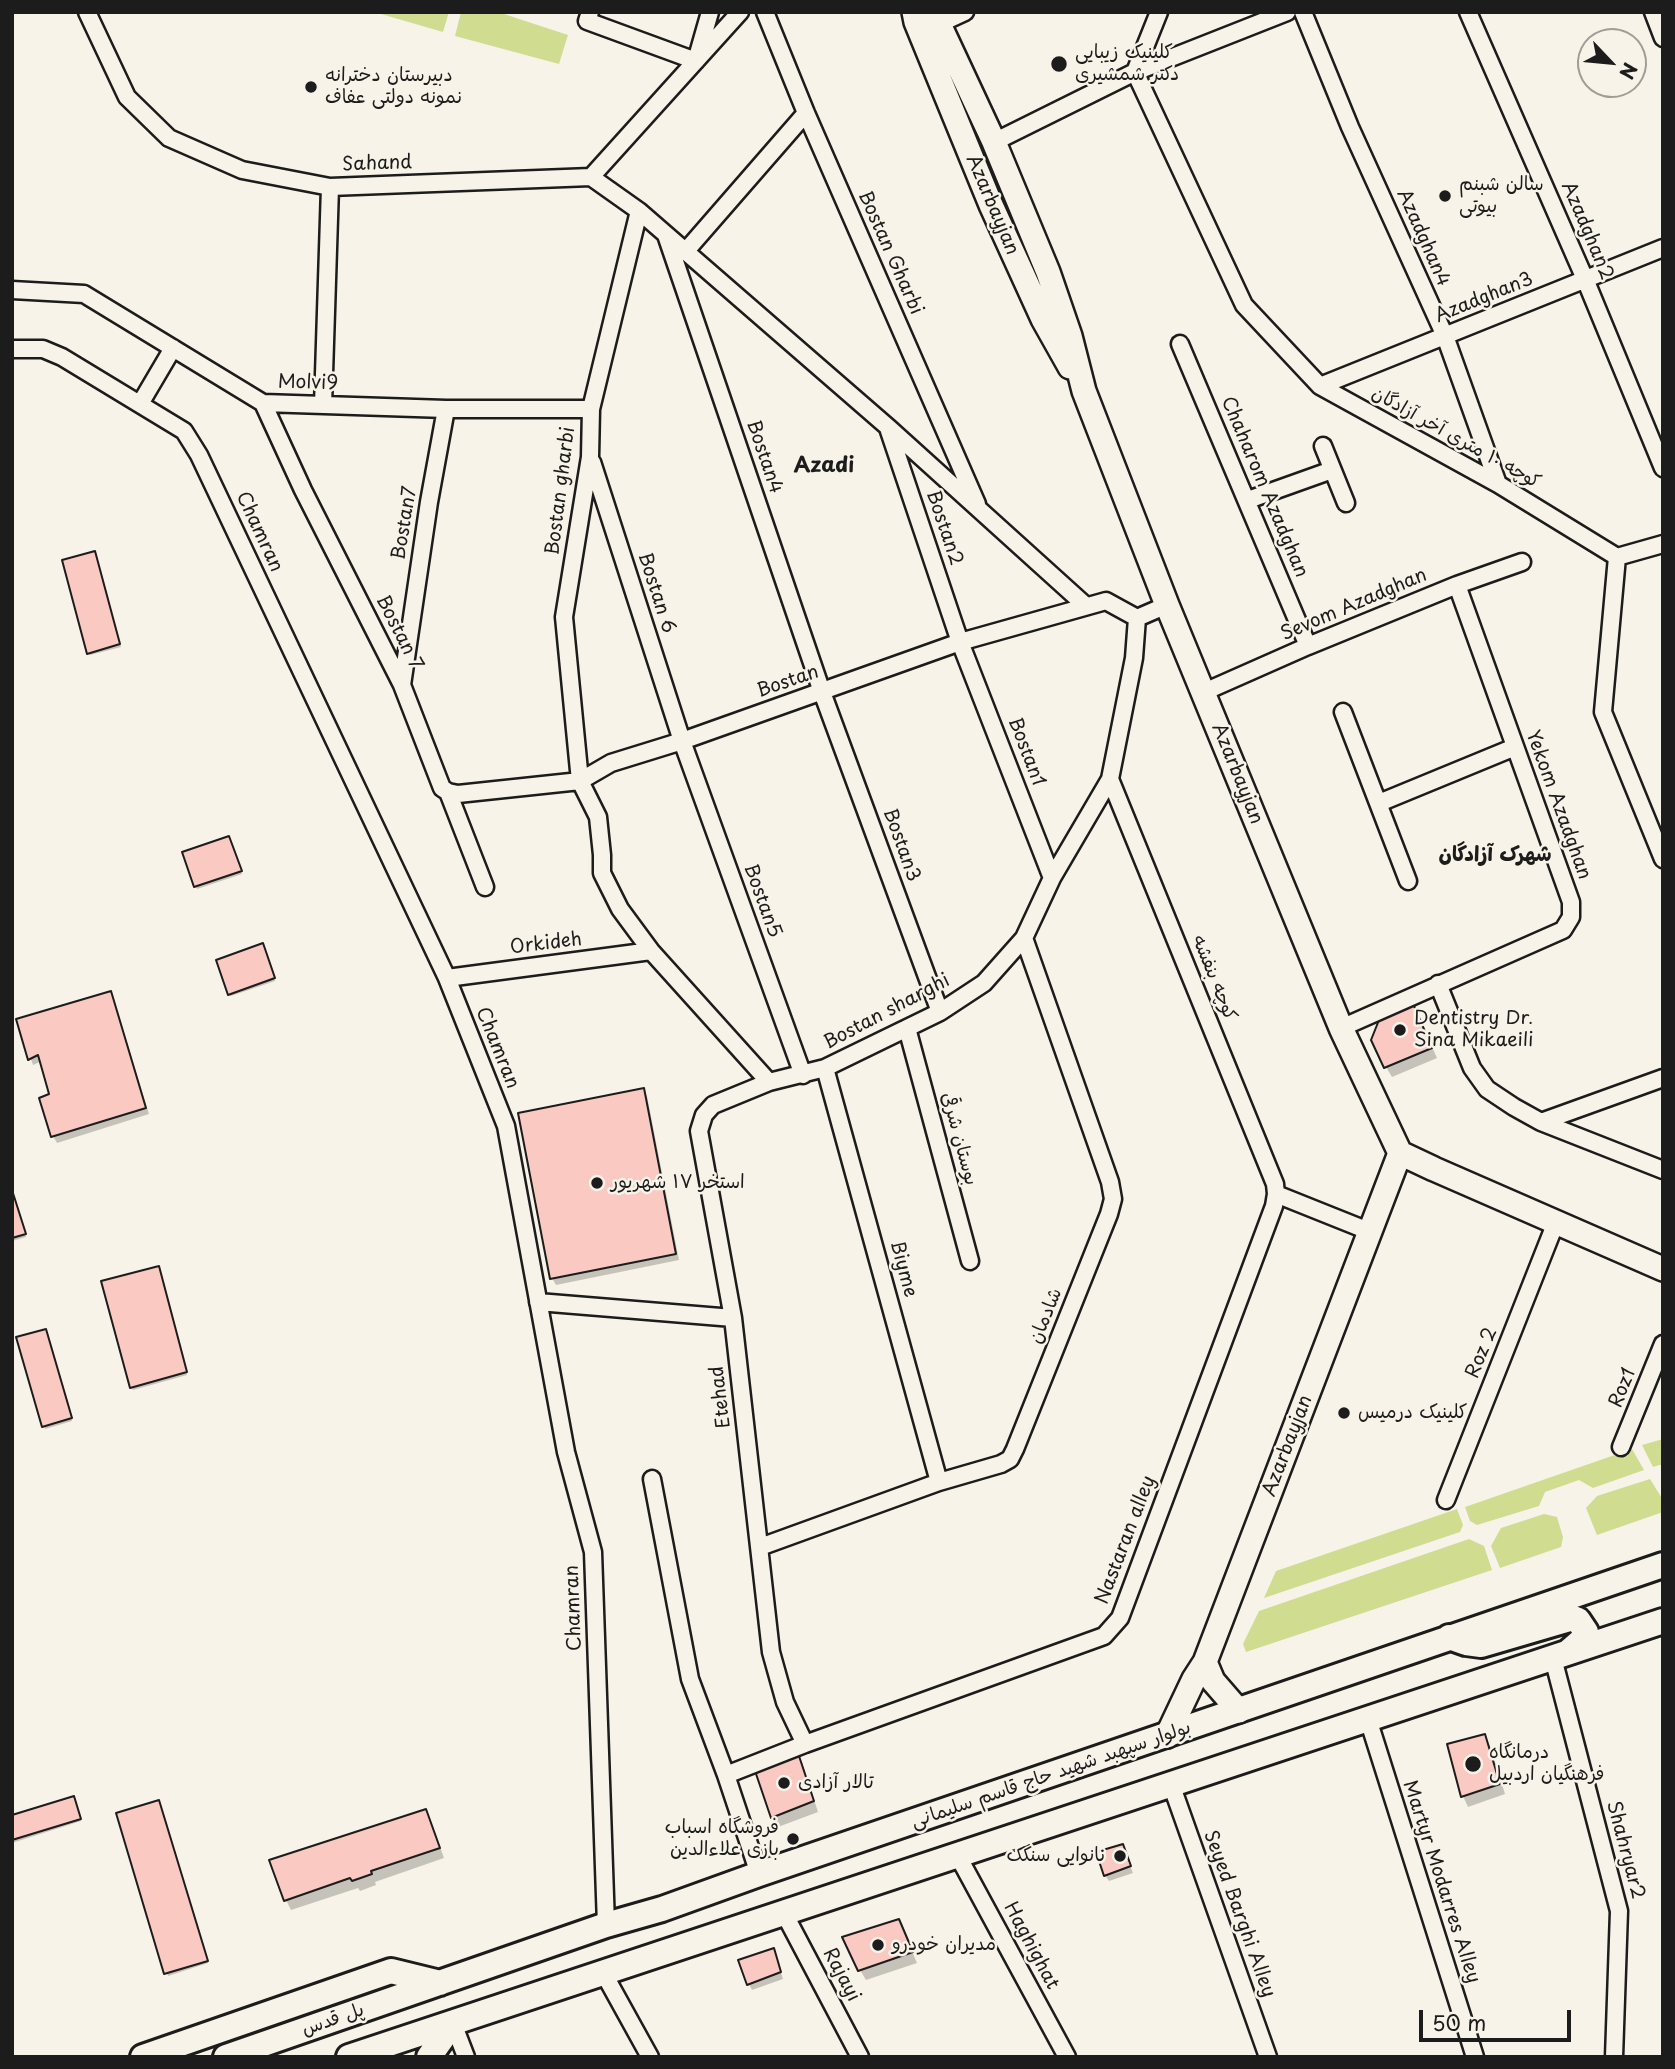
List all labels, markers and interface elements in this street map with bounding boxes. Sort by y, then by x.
north arrow [1577,28,1647,98]
place label: کلینیک زیبایی دکتر شمشیری [1075,42,1179,86]
marker: کلینیک زیبایی دکتر شمشیری [1049,54,1069,74]
text: N [1613,58,1645,84]
place label: دبیرستان دخترانه نمونه دولتی عفاف [325,65,463,109]
marker: دبیرستان دخترانه نمونه دولتی عفاف [303,79,319,95]
street label: Sahand [342,151,412,177]
street label: Azarbayjan [961,152,1023,258]
place label: سالن شبنم بیوتی [1459,174,1544,218]
street label: Azadghan2 [1556,178,1618,284]
street label: Azadghan4 [1391,186,1455,290]
street label: Bostan Gharbi [853,188,927,318]
marker: سالن شبنم بیوتی [1437,188,1453,204]
street label: Azadghan3 [1432,268,1536,328]
street label: Molvi9 [278,371,338,395]
street label: کوچه ۱۰ متری آخر آزادگان [1368,382,1544,494]
street label: Chaharom Azadghan [1216,393,1312,581]
street label: Bostan4 [741,417,787,497]
street label: Bostan gharbi [542,426,580,556]
district label: Azadi [794,453,854,479]
street label: Bostan7 [388,485,422,561]
street label: Chamran [231,488,287,576]
street label: Bostan2 [921,488,967,568]
street label: Bostan 6 [632,550,680,636]
street label: Sevom Azadghan [1278,564,1430,646]
street label: Bostan 7 [370,592,428,674]
street label: Bostan [754,661,822,703]
street label: Bostan1 [1003,715,1049,789]
street label: Azarbayjan [1206,720,1268,828]
street label: Yekom Azadghan [1520,727,1596,883]
street label: Bostan3 [877,805,925,885]
district label: شهرک آزادگان [1438,842,1552,868]
street label: Bostan5 [738,861,786,941]
street label: Orkideh [509,928,583,960]
street label: کوچه بنفشه [1187,932,1241,1024]
street label: Bostan sharghi [820,969,954,1055]
street label: Chamran [470,1004,524,1092]
place label: Dentistry Dr. Sina Mikaeili [1414,1008,1533,1052]
marker: Dentistry Dr. Sina Mikaeili [1392,1022,1408,1038]
street label: بوستان شرقی [936,1090,982,1188]
place label: استخر ١٧ شهریور [611,1172,745,1194]
marker: استخر ١٧ شهریور [589,1175,605,1191]
street label: Biyme [885,1238,921,1300]
street label: شادمان [1025,1285,1067,1347]
street label: Roz 2 [1462,1324,1502,1382]
street label: Etehad [706,1364,736,1430]
street label: Roz1 [1605,1365,1641,1411]
street label: Azarbayjan [1258,1392,1318,1500]
place label: کلینیک درمیس [1358,1402,1467,1424]
marker: کلینیک درمیس [1336,1405,1352,1421]
street label: Nastaran alley [1091,1473,1161,1607]
street label: Chamran [561,1565,587,1651]
street label: بولوار سپهبد شهید حاج قاسم سلیمانی [908,1716,1194,1834]
place label: درمانگاه فرهنگیان اردبیل [1489,1742,1604,1786]
marker: درمانگاه فرهنگیان اردبیل [1463,1754,1483,1774]
place label: تالار آزادی [798,1772,874,1794]
marker: تالار آزادی [776,1775,792,1791]
street label: Martyr Modarres Alley [1397,1778,1485,1986]
street label: Shahryar2 [1601,1798,1649,1902]
place label: فروشگاه اسباب بازی علاءالدین [665,1817,779,1861]
street label: Seyed Barghi Alley [1198,1827,1280,2001]
marker: فروشگاه اسباب بازی علاءالدین [785,1831,801,1847]
place label: نانوایی سنگک [1006,1845,1106,1867]
marker: نانوایی سنگک [1112,1848,1128,1864]
street label: Haghighat [999,1899,1063,1993]
place label: مدیران خودرو [892,1934,996,1956]
marker: مدیران خودرو [870,1937,886,1953]
street label: Rajayi [817,1944,865,2006]
scale bar [1423,1996,1575,2040]
street label: پل قدس [299,1999,367,2041]
text: 50 m [1432,2006,1486,2038]

